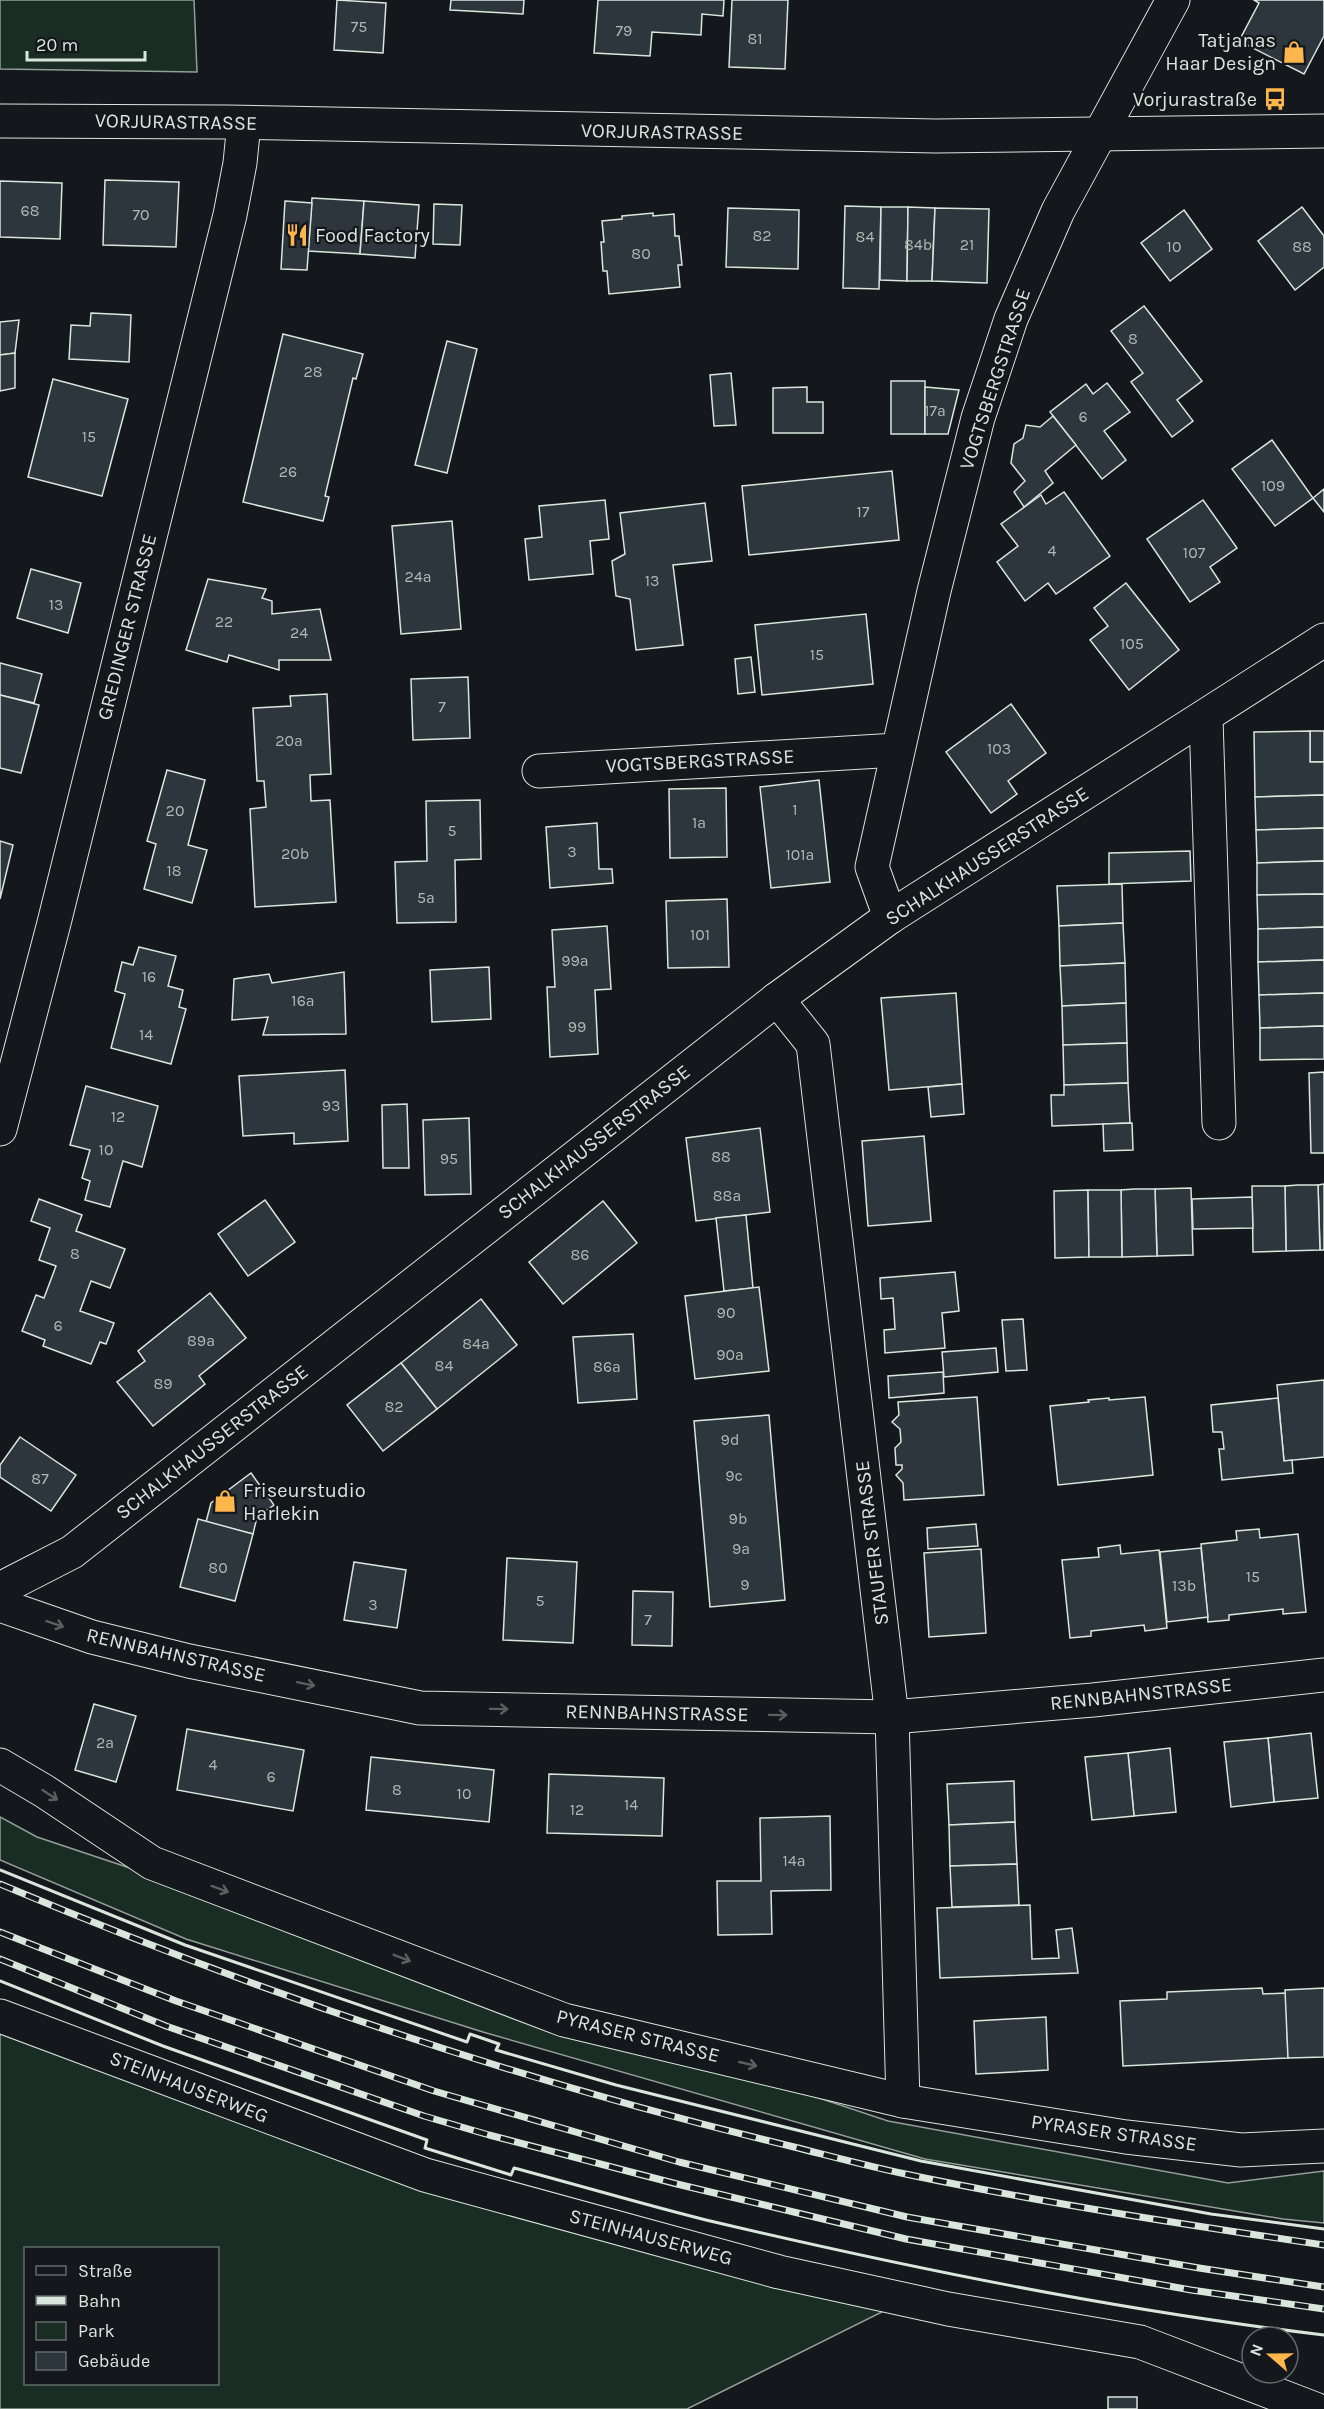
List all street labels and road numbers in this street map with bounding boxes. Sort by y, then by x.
street label: VORJURASTRASSE [95,109,257,135]
street label: VORJURASTRASSE [581,119,743,145]
street label: VOGTSBERGSTRASSE [955,286,1035,472]
street label: GREDINGER STRASSE [93,531,161,723]
street label: VOGTSBERGSTRASSE [605,745,795,777]
street label: SCHALKHAUSSERSTRASSE [881,782,1093,930]
street label: SCHALKHAUSSERSTRASSE [493,1060,695,1224]
street label: SCHALKHAUSSERSTRASSE [111,1360,313,1524]
street label: STAUFER STRASSE [850,1459,894,1627]
street label: RENNBAHNSTRASSE [84,1623,268,1687]
street label: RENNBAHNSTRASSE [1049,1673,1233,1715]
street label: RENNBAHNSTRASSE [565,1700,749,1726]
street label: PYRASER STRASSE [554,2005,722,2067]
street label: STEINHAUSERWEG [106,2046,272,2128]
street label: PYRASER STRASSE [1030,2110,1198,2156]
street label: STEINHAUSERWEG [567,2204,735,2270]

